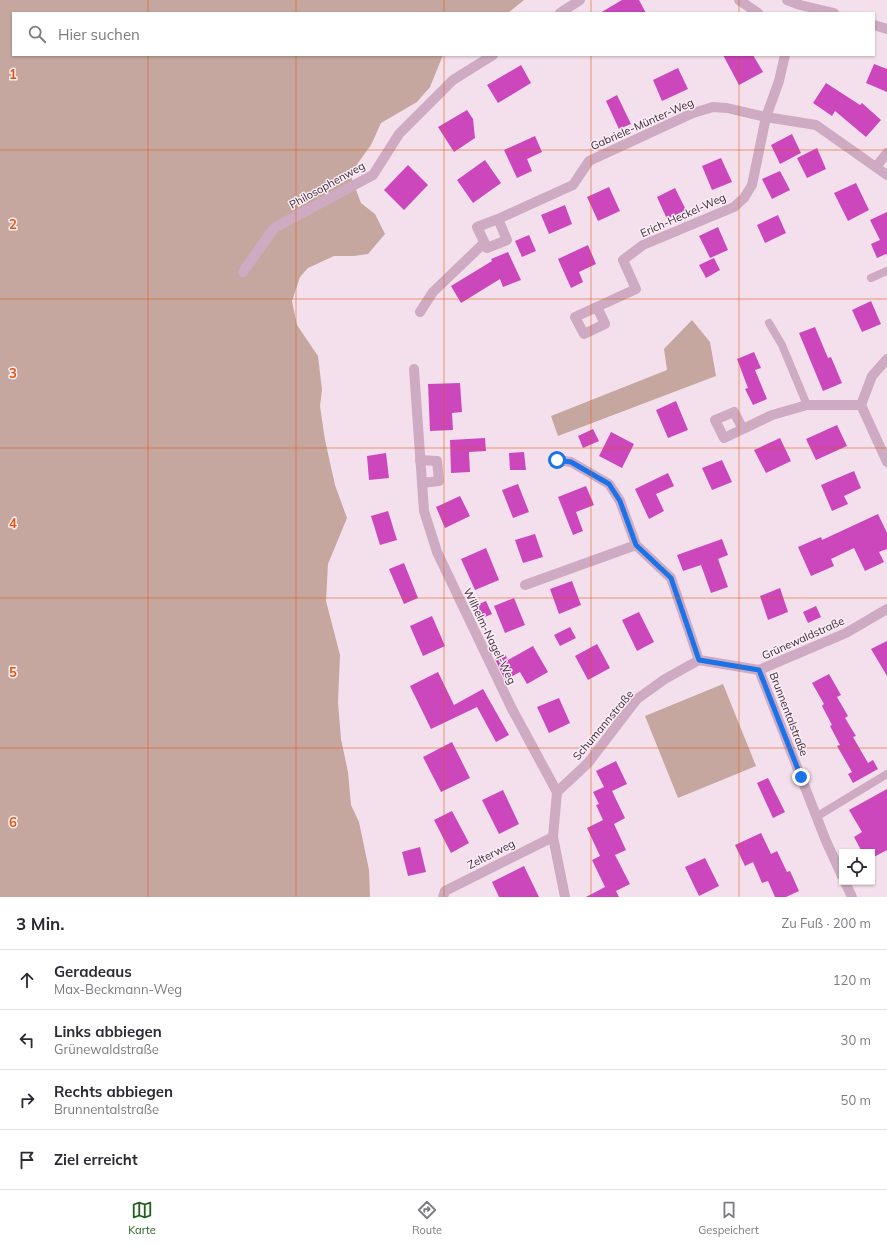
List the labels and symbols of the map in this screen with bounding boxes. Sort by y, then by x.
text: 1 [9,66,17,82]
street label: Gabriele-Münter-Weg [588,95,696,153]
street label: Philosophenweg [287,158,367,212]
street label: Erich-Heckel-Weg [638,190,728,240]
text: 2 [9,216,17,232]
text: 3 [9,365,17,381]
route start [548,451,566,469]
text: 4 [9,515,17,531]
street label: Wilhelm-Nagel-Weg [461,586,519,686]
street label: Grünewaldstraße [760,614,846,662]
text: 5 [9,664,17,680]
street label: Brunnentalstraße [767,670,811,758]
street label: Schumannstraße [570,687,636,763]
route end [792,768,810,786]
text: 6 [9,814,17,830]
street label: Zelterweg [465,836,517,872]

